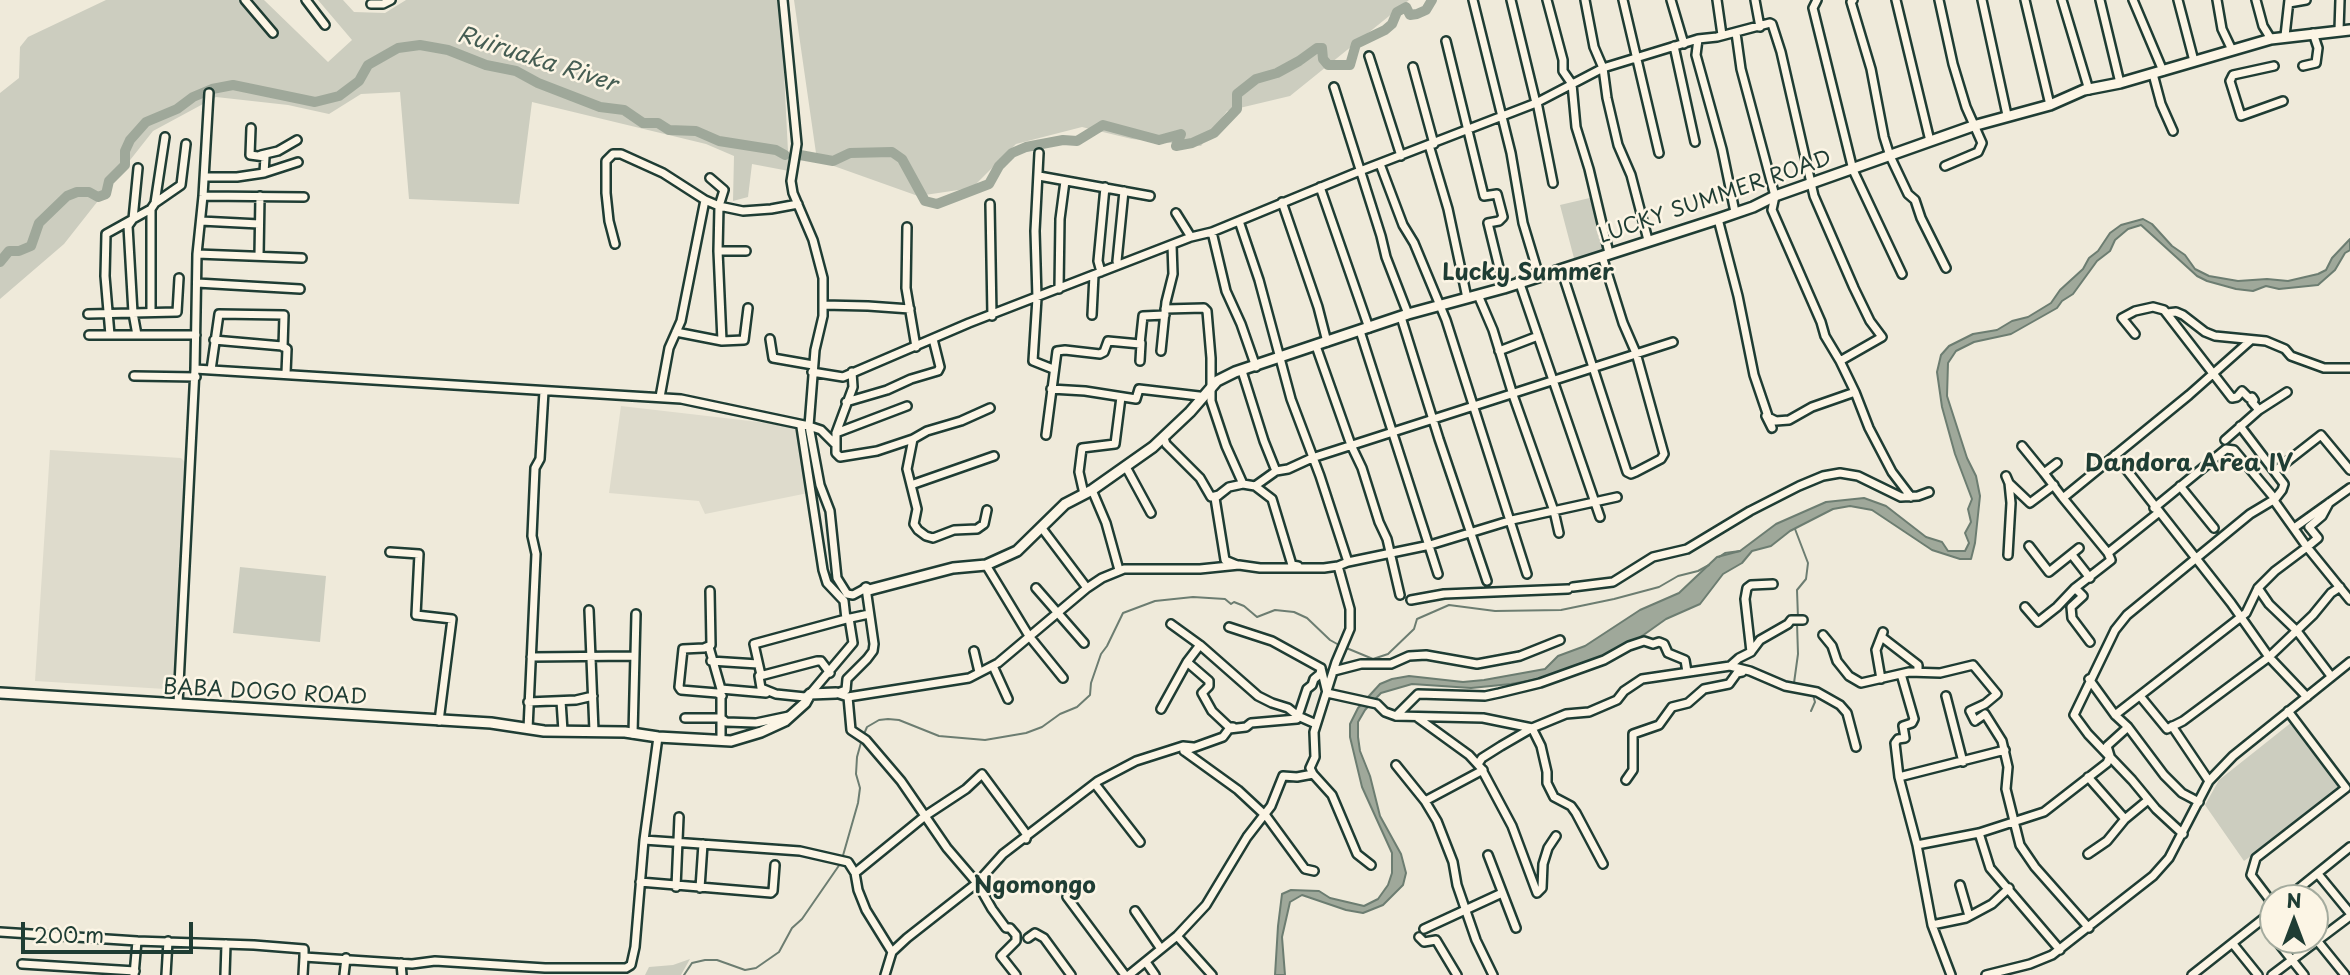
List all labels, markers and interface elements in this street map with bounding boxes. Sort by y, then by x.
water label: Ruiruaka River [454,21,620,99]
street label: LUCKY SUMMER ROAD [1595,146,1835,250]
district label: Lucky Summer [1442,260,1614,288]
district label: Dandora Area IV [2085,450,2293,478]
street label: BABA DOGO ROAD [162,675,368,711]
district label: Ngomongo [974,873,1096,901]
north arrow [2259,884,2329,954]
text: N [2286,886,2302,914]
scale bar [24,908,196,952]
text: 200 m [34,918,104,950]

